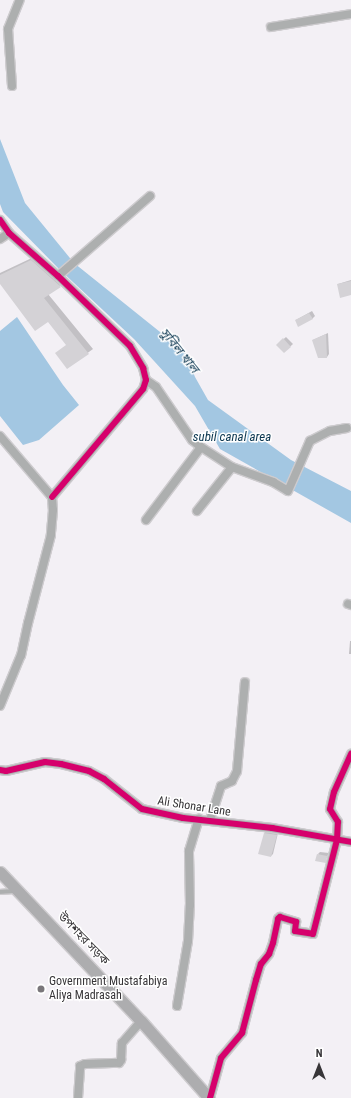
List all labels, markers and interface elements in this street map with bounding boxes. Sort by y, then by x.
water label: সুবিল খাল [156,325,202,377]
water label: subil canal area [193,429,271,445]
street label: Ali Shonar Lane [156,794,232,820]
street label: উপশহর সড়ক [54,910,112,968]
place label: Government Mustafabiya Aliya Madrasah [49,975,167,1003]
marker: Government Mustafabiya Aliya Madrasah [36,984,46,994]
north arrow [299,1046,339,1086]
text: N [316,1047,322,1060]

